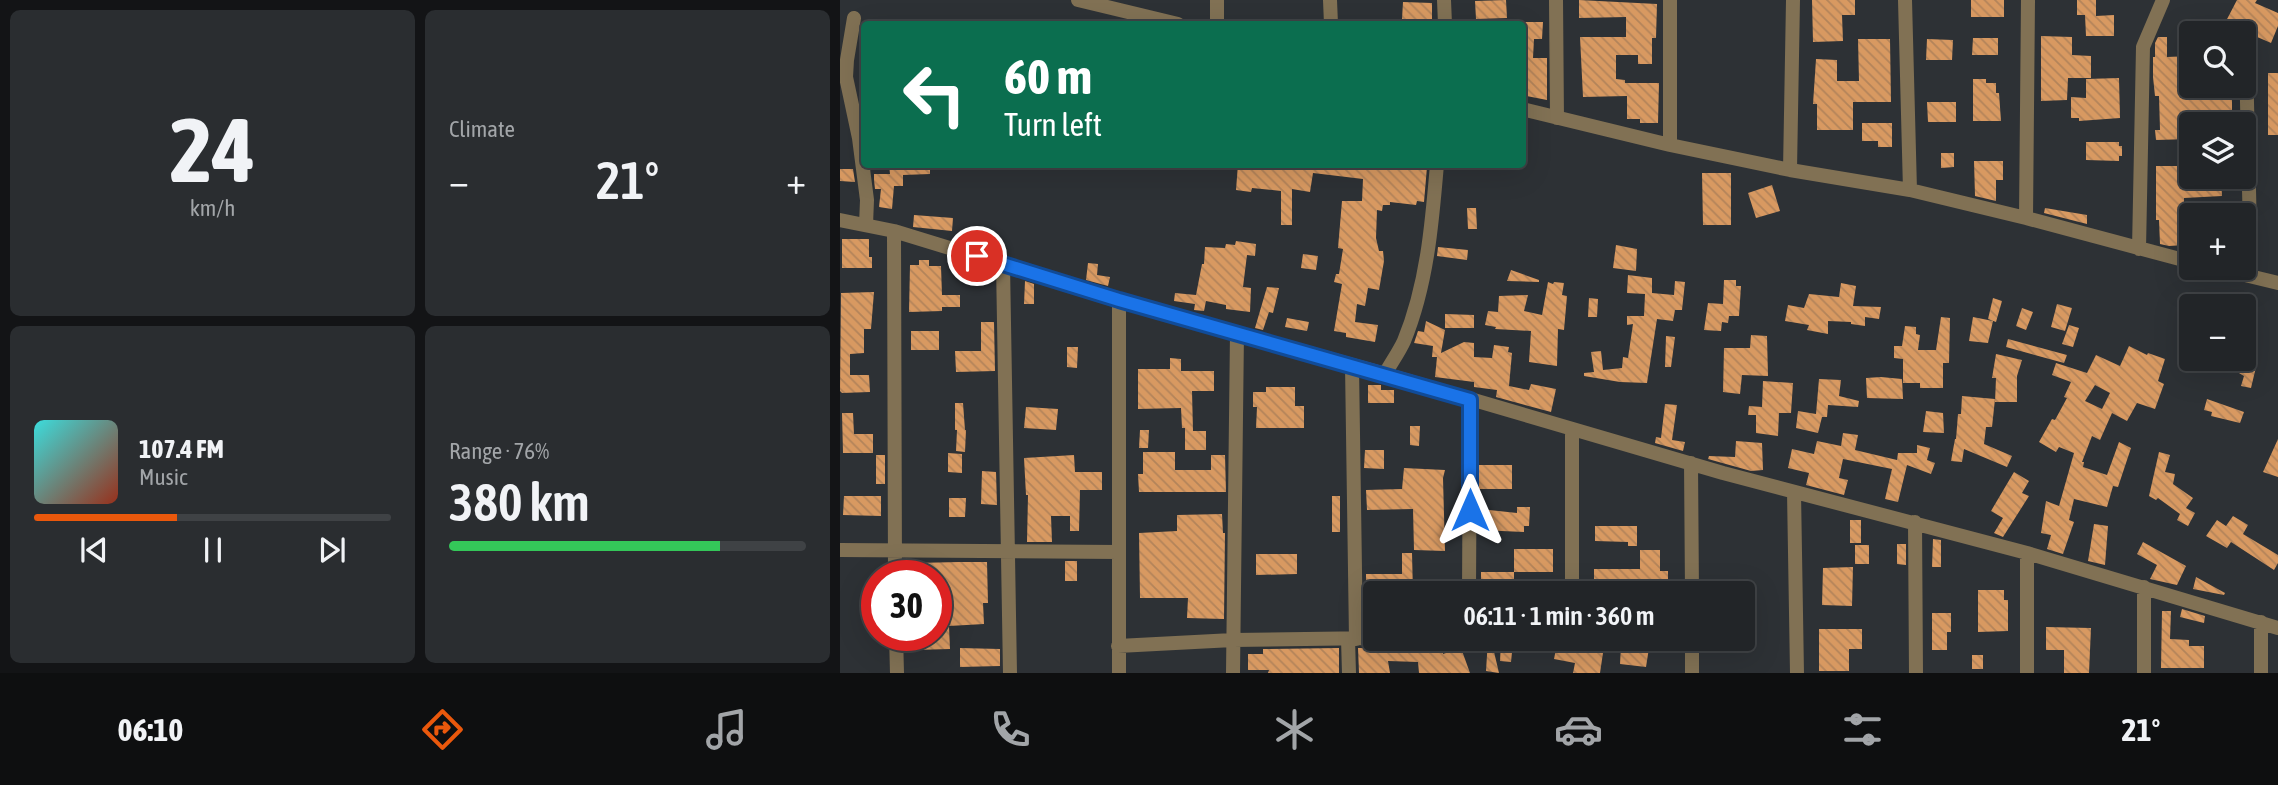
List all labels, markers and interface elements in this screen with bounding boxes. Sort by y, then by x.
map controls [2179,21,2256,371]
button: search [2179,21,2256,98]
text: 60 m [1004,48,1092,104]
icon: left [889,49,980,140]
text: 24 [170,97,255,201]
text: Turn left [1004,106,1102,143]
button: layers [2179,112,2256,189]
text: Climate [449,116,515,142]
text: 21° [596,150,659,210]
text: − [449,159,469,202]
text: + [786,159,806,202]
text: km/h [190,195,235,221]
button: + [2179,203,2256,280]
pin [947,226,1007,286]
icon: arrive [958,237,996,275]
button: − [2179,294,2256,371]
text: 107.4 FM [139,434,224,464]
text: Range · 76% [449,438,549,464]
text: Music [139,464,187,490]
text: 380 km [449,472,590,532]
position arrow [1433,473,1507,547]
icon: previous [75,531,113,569]
icon: pause [194,531,232,569]
icon: next [313,531,351,569]
speed limit sign: 30 [861,560,952,651]
text: 06:11 · 1 min · 360 m [1464,601,1654,631]
icon: directions [418,705,467,754]
icon: music [702,705,751,754]
icon: phone [986,705,1035,754]
icon: climate [1270,705,1319,754]
icon: car [1554,705,1603,754]
icon: filters [1838,705,1887,754]
text: 06:10 [117,711,183,748]
text: 21° [2122,711,2160,748]

